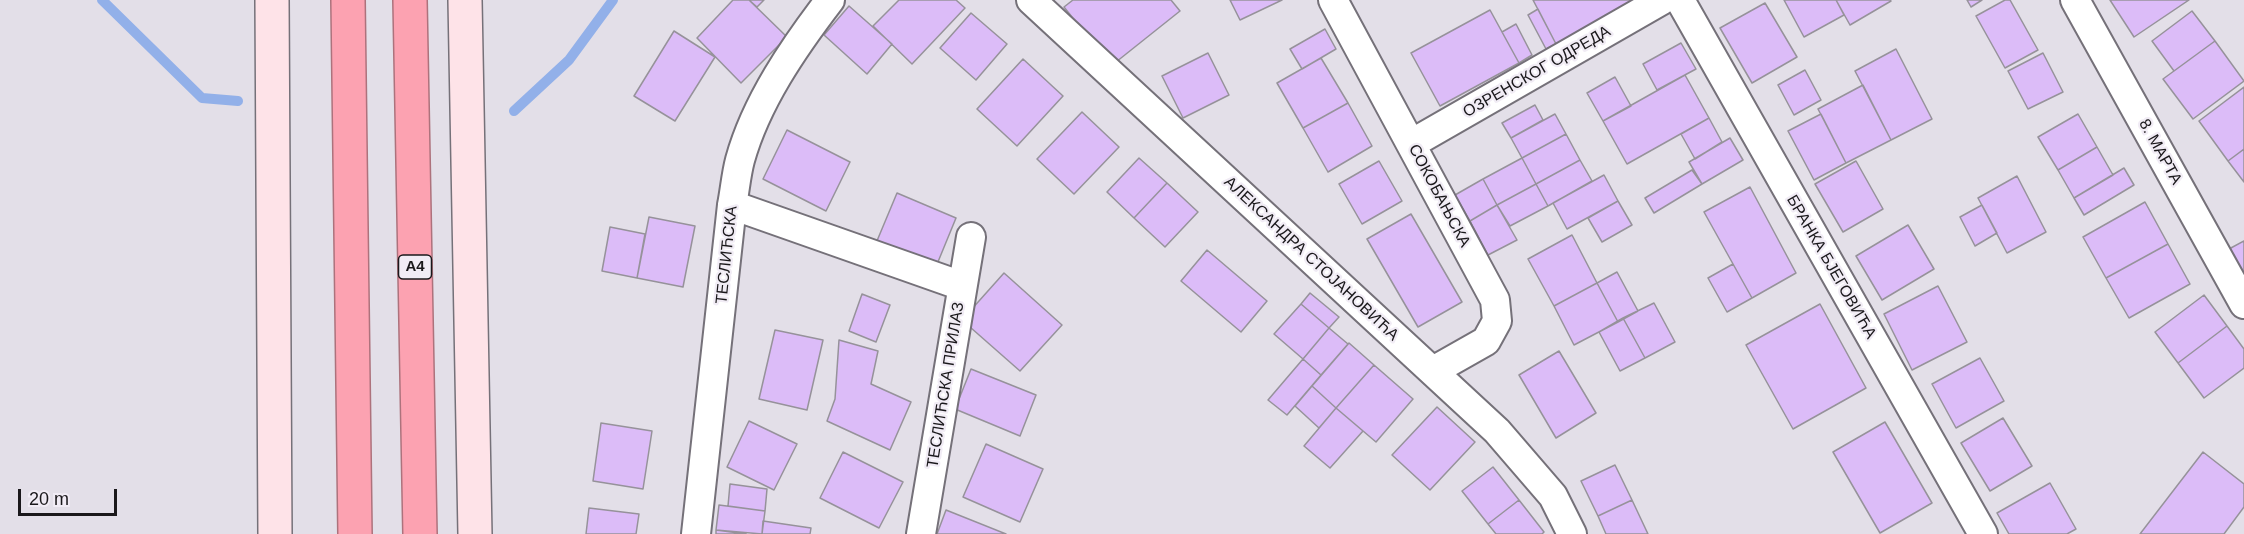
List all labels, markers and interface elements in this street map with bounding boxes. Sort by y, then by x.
street label: ОЗРЕНСКОГ ОДРЕДА [1460,22,1614,122]
street label: 8. МАРТА [2134,116,2186,188]
street label: СОКОБАЊСКА [1404,141,1474,251]
street label: АЛЕКСАНДРА СТОЈАНОВИЋА [1220,173,1402,345]
street label: БРАНКА БЈЕГОВИЋА [1782,192,1880,342]
street label: ТЕСЛИЋСКА [712,205,742,305]
road number: A4 [398,255,432,279]
street label: ТЕСЛИЋСКА ПРИЛАЗ [923,301,969,469]
scale bar [21,477,120,515]
text: 20 m [29,489,69,509]

